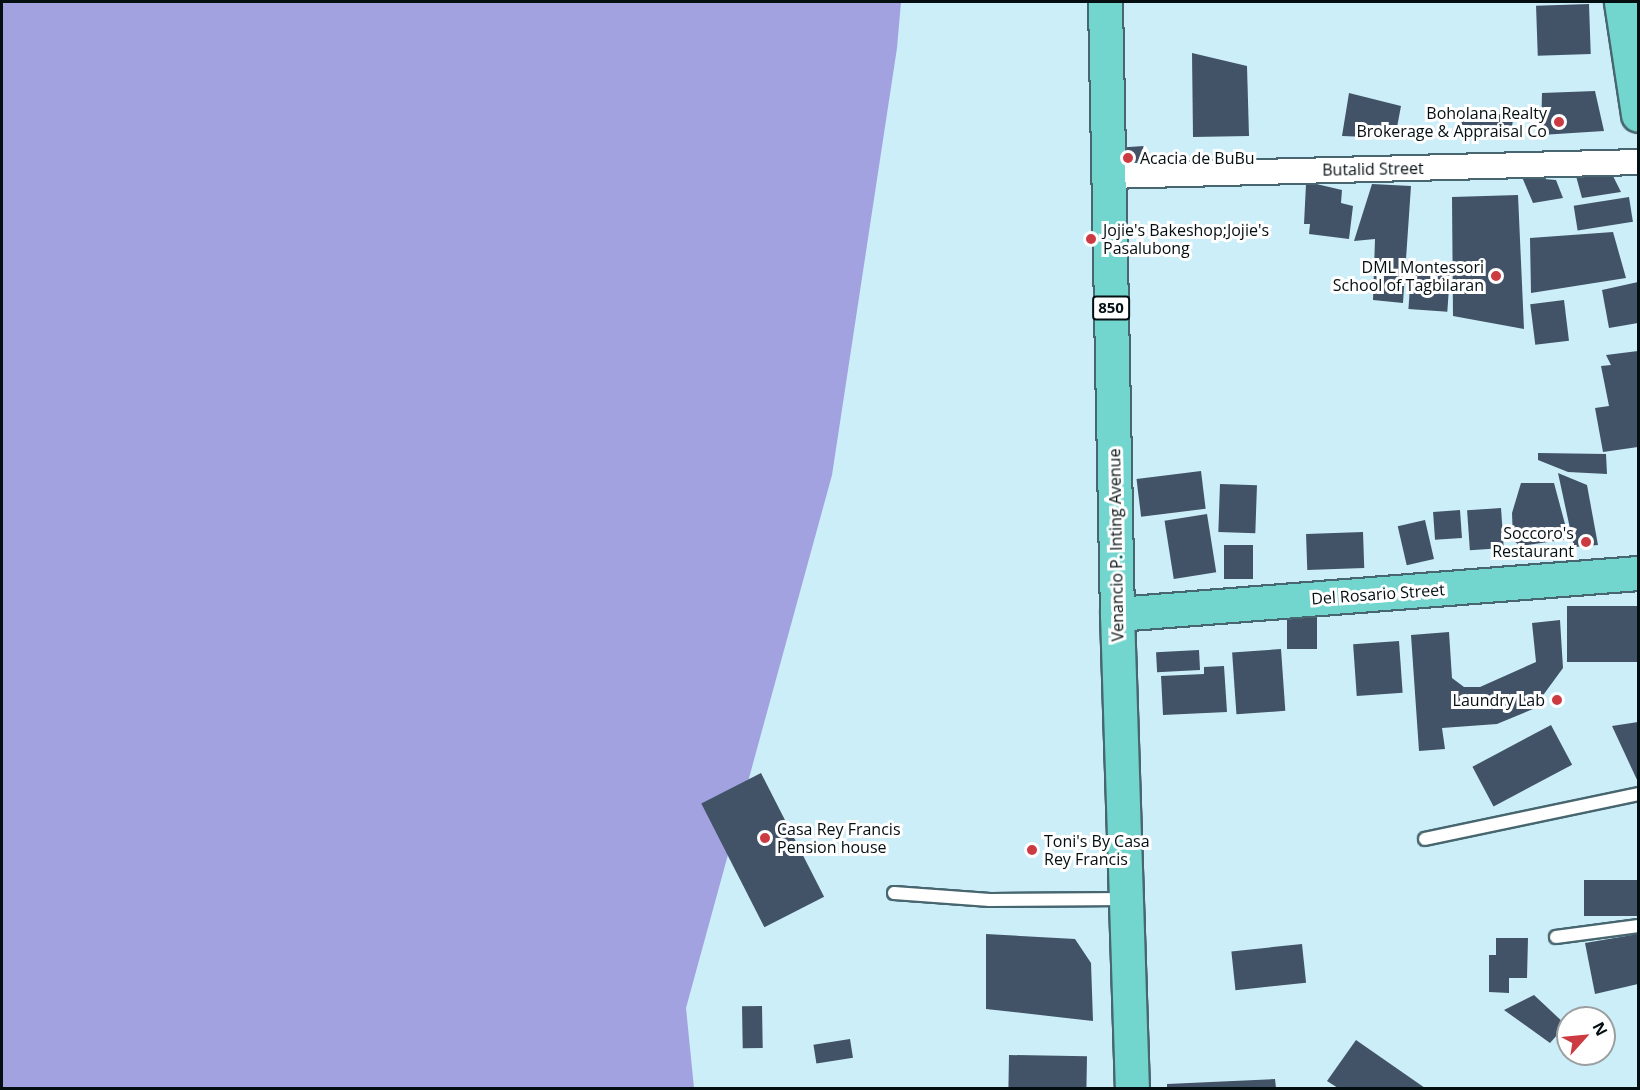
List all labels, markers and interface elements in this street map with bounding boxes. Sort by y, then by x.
place label: Boholana Realty Brokerage & Appraisal Co [1356,103,1547,141]
marker: Boholana Realty Brokerage & Appraisal Co [1552,115,1566,129]
place label: Acacia de BuBu [1140,148,1255,168]
marker: Acacia de BuBu [1121,151,1135,165]
street label: Butalid Street [1322,159,1424,179]
place label: Jojie's Bakeshop;Jojie's Pasalubong [1103,220,1269,258]
marker: Jojie's Bakeshop;Jojie's Pasalubong [1084,232,1098,246]
place label: DML Montessori School of Tagbilaran [1333,257,1484,295]
marker: DML Montessori School of Tagbilaran [1489,269,1503,283]
road number: 850 [1092,296,1130,320]
street label: Venancio P. Inting Avenue [1105,448,1127,642]
place label: Soccoro's Restaurant [1492,523,1574,561]
marker: Soccoro's Restaurant [1579,535,1593,549]
street label: Del Rosario Street [1311,580,1445,608]
place label: Laundry Lab [1453,690,1545,710]
marker: Laundry Lab [1550,693,1564,707]
place label: Casa Rey Francis Pension house [777,819,900,857]
marker: Casa Rey Francis Pension house [758,831,772,845]
place label: Toni's By Casa Rey Francis [1044,831,1150,869]
marker: Toni's By Casa Rey Francis [1025,843,1039,857]
north arrow [1556,1006,1616,1066]
text: N [1587,1018,1613,1040]

